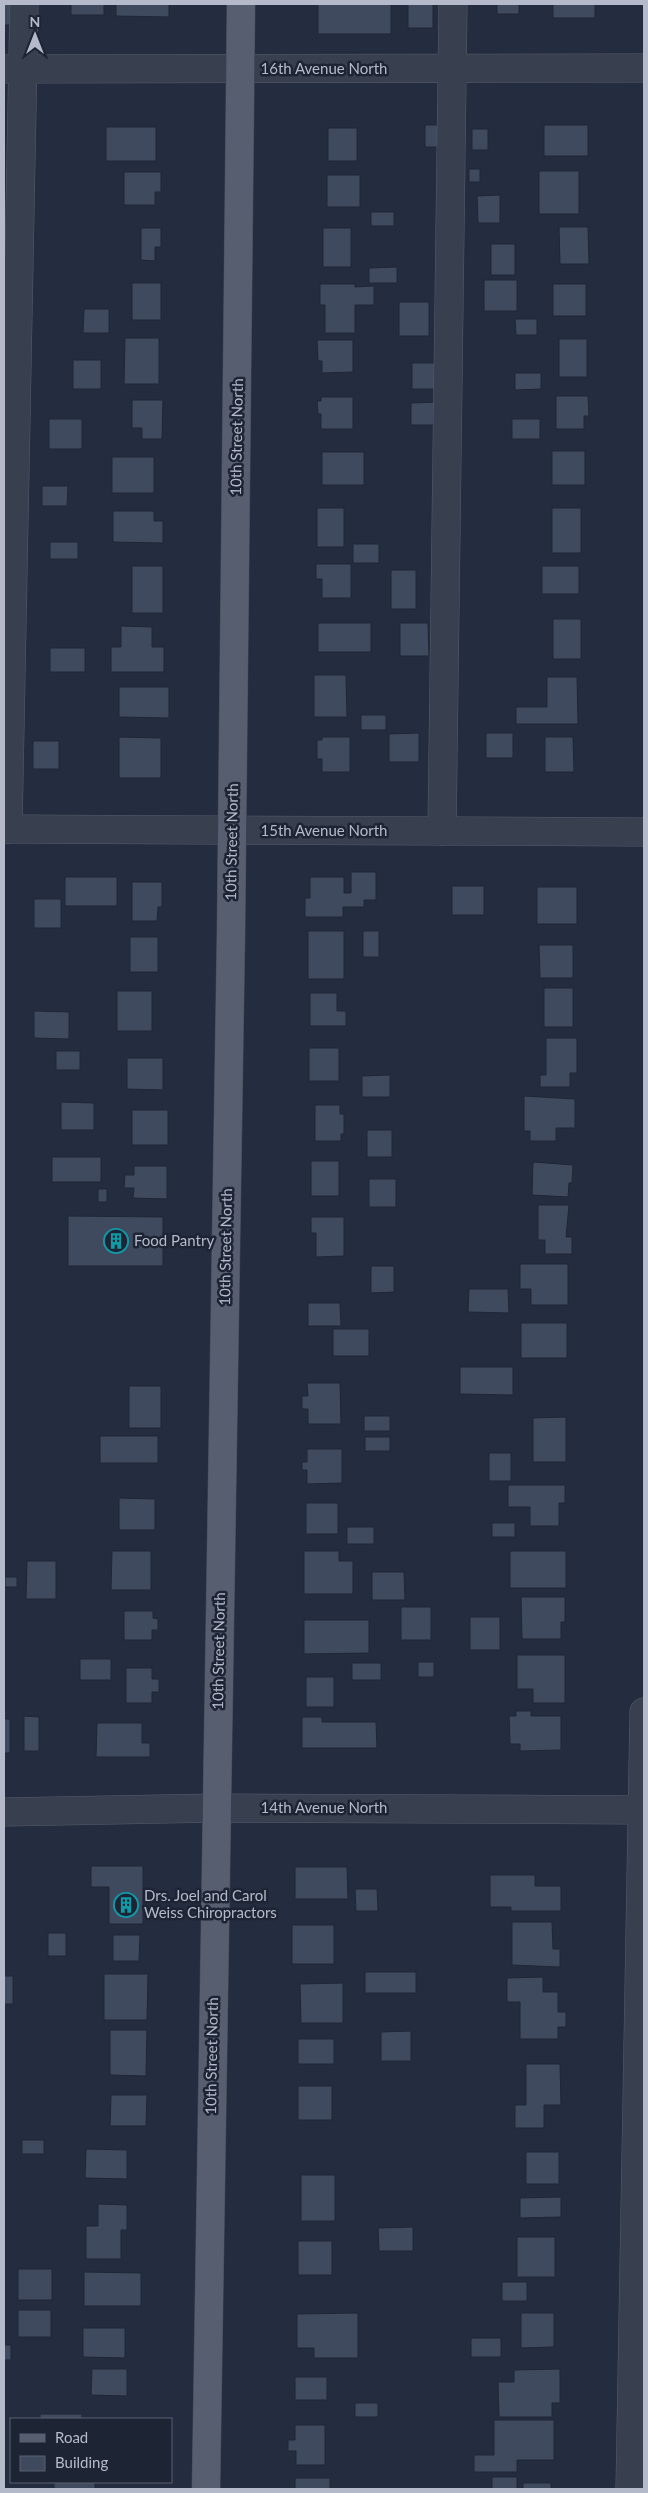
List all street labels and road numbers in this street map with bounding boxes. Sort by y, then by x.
street label: 16th Avenue North [261,59,387,77]
street label: 10th Street North [226,378,246,496]
street label: 10th Street North [221,783,241,901]
street label: 15th Avenue North [261,821,387,839]
street label: 10th Street North [215,1188,235,1306]
street label: 10th Street North [208,1592,228,1710]
street label: 14th Avenue North [261,1798,387,1816]
street label: 10th Street North [201,1997,221,2115]

